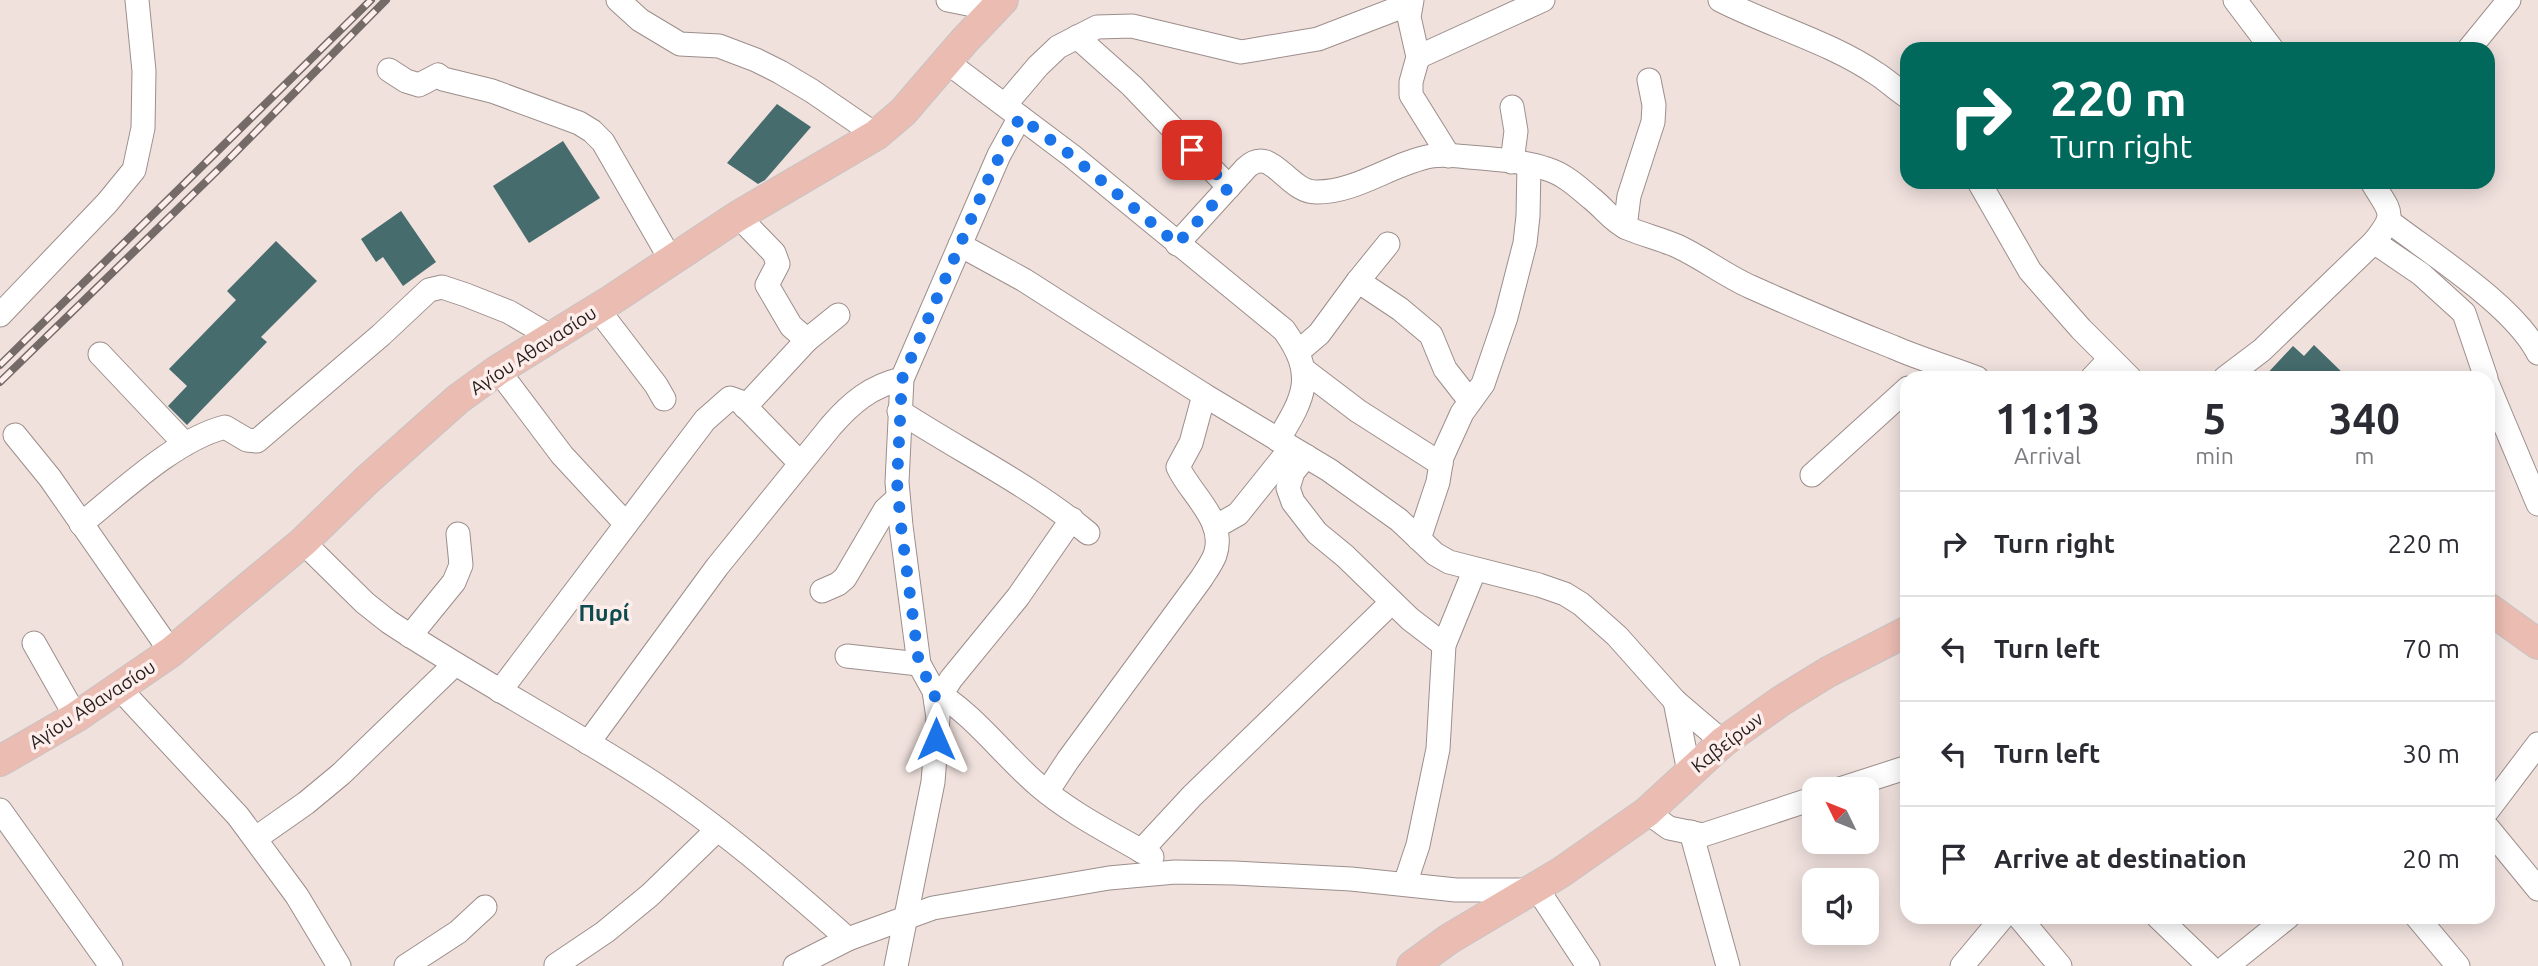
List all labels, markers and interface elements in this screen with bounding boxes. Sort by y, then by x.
icon: right [1935,70,2026,161]
text: 220 m [2050,70,2187,125]
pin [1162,120,1222,180]
text: Turn right [2050,128,2192,164]
icon: arrive [1173,131,1211,169]
street label: Αγίου Αθανασίου [466,301,600,399]
text: 11:13 [1995,395,2100,442]
text: 5 [2203,395,2226,442]
text: 340 [2329,395,2400,442]
text: Arrival [2014,443,2081,468]
text: min [2195,443,2234,468]
text: m [2354,443,2374,468]
icon: right [1935,525,1973,563]
text: Turn right [1994,529,2115,558]
text: 220 m [2388,529,2460,558]
district label: Πυρί [579,600,630,625]
icon: left [1935,630,1973,668]
text: Turn left [1994,634,2100,663]
text: 70 m [2402,634,2460,663]
street label: Αγίου Αθανασίου [25,655,159,753]
position arrow [899,702,973,776]
street label: Καβείρων [1687,707,1767,777]
icon: left [1935,735,1973,773]
text: Turn left [1994,739,2100,768]
text: 30 m [2402,739,2460,768]
north arrow [1802,777,1880,854]
map controls [1802,777,1879,945]
icon: arrive [1935,840,1973,878]
text: Arrive at destination [1994,844,2247,873]
text: 20 m [2402,844,2460,873]
button: sound [1802,868,1879,945]

